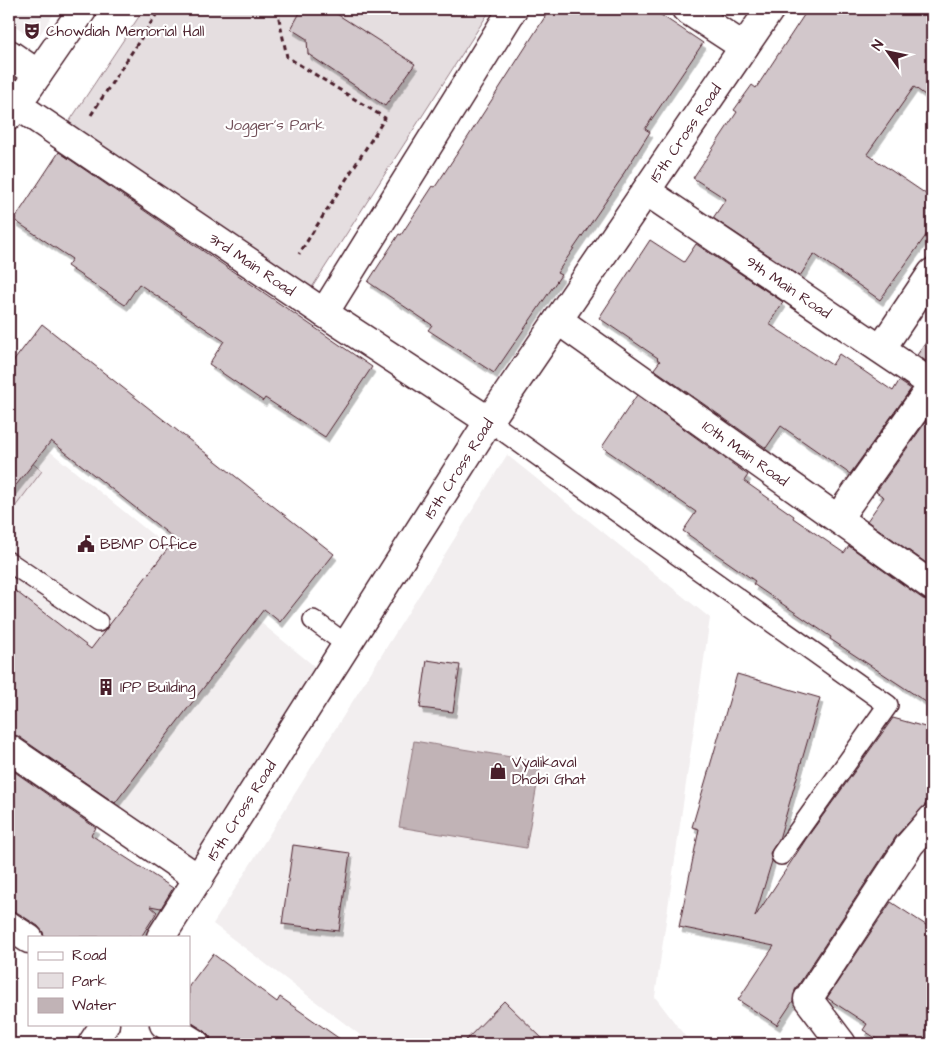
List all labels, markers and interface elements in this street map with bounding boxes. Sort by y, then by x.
theatre icon: Chowdiah Memorial Hall [22,21,42,41]
place label: Chowdiah Memorial Hall [46,21,204,42]
north arrow [864,28,914,78]
text: N [867,36,889,55]
street label: 15th Cross Road [644,79,727,186]
park label: Jogger's Park [226,115,324,137]
street label: 3rd Main Road [205,228,300,301]
street label: 9th Main Road [742,251,835,324]
street label: 15th Cross Road [419,414,499,523]
street label: 10th Main Road [698,415,793,491]
public building icon: BBMP Office [76,534,96,554]
place label: BBMP Office [100,534,197,555]
building icon: IPP Building [96,677,116,697]
place label: IPP Building [120,677,196,699]
place label: Vyalikaval Dhobi Ghat [512,752,586,790]
street label: 15th Cross Road [202,756,281,865]
shop icon: Vyalikaval Dhobi Ghat [488,761,508,781]
legend [28,936,190,1026]
text: Road [72,945,107,966]
text: Park [72,971,107,992]
text: Water [72,995,116,1016]

